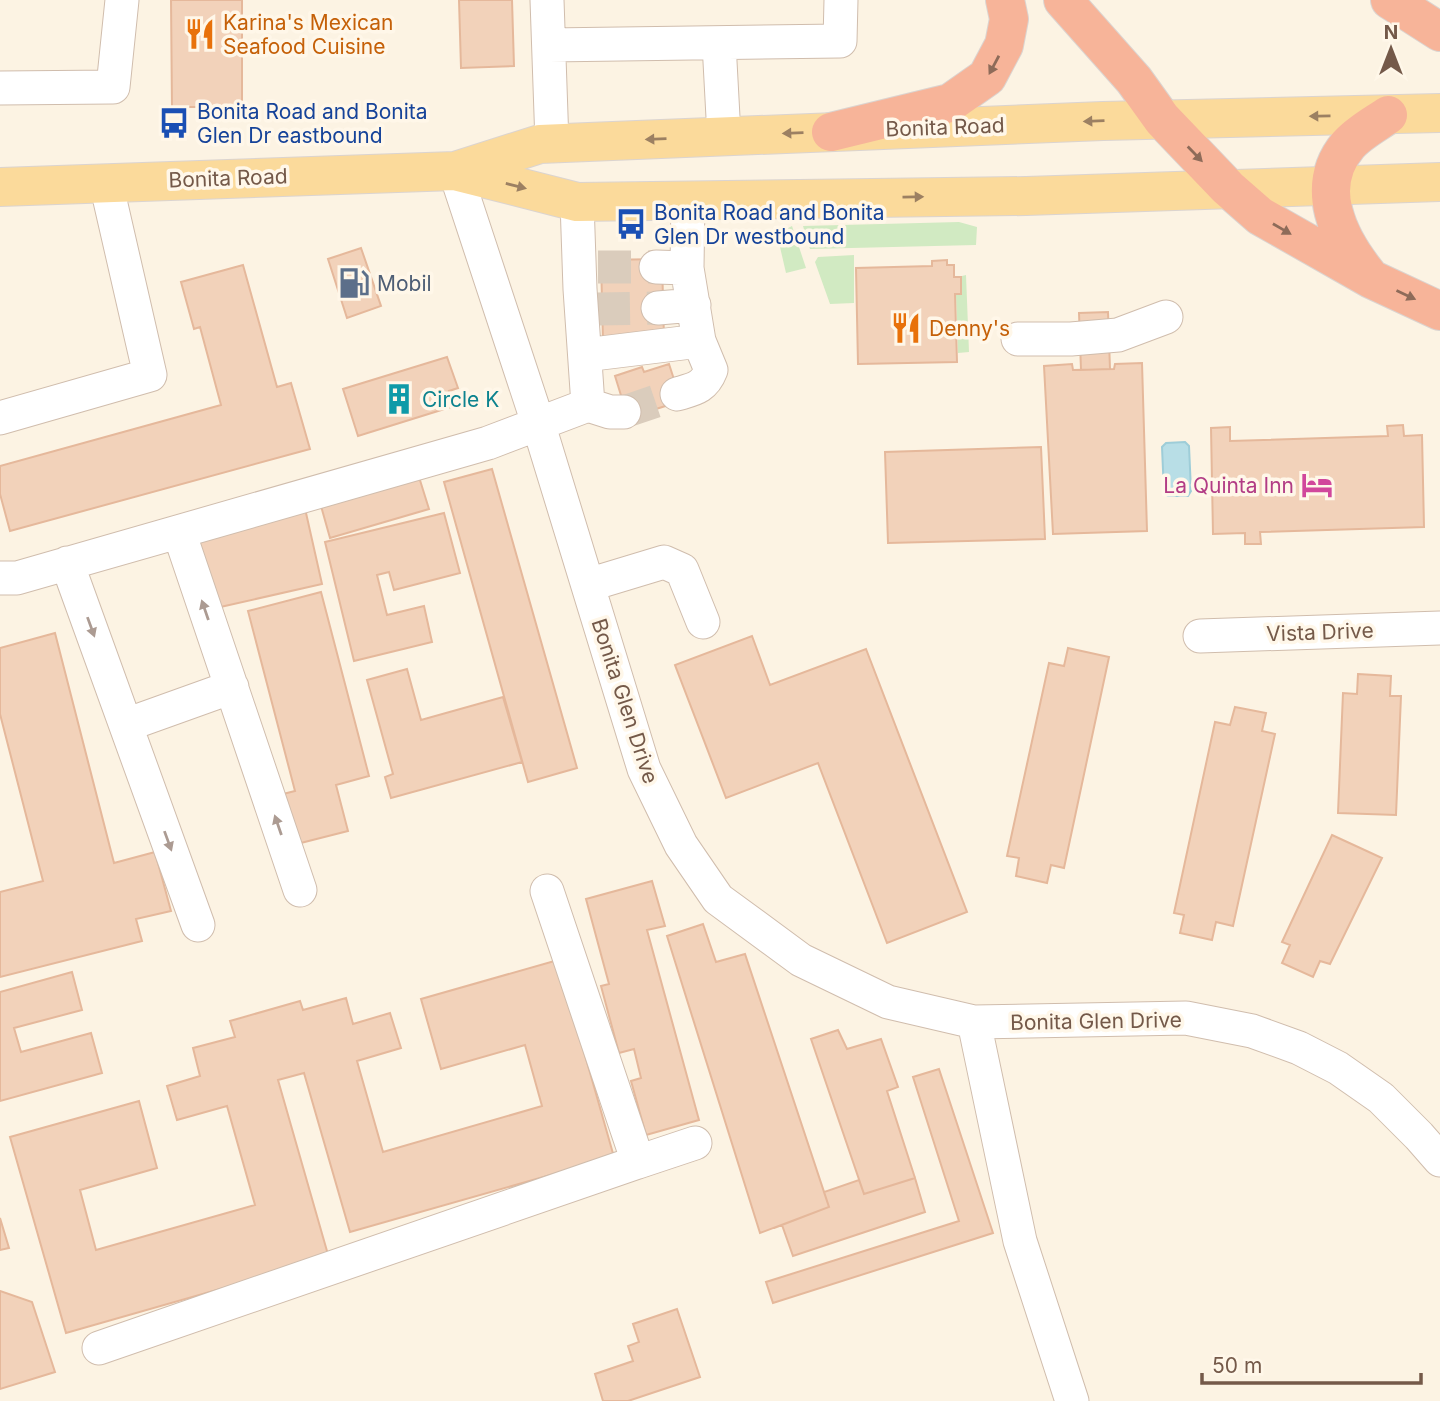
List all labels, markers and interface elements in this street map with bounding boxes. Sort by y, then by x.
place label: Karina's Mexican Seafood Cuisine [223,10,393,59]
north arrow [1356,14,1426,84]
restaurant icon: Karina's Mexican Seafood Cuisine [183,17,217,51]
text: N [1384,21,1398,44]
one-way arrow [988,55,1000,75]
place label: Bonita Road and Bonita Glen Dr eastbound [197,99,428,148]
bus stop icon: Bonita Road and Bonita Glen Dr eastbound [157,106,191,140]
one-way arrow [1308,110,1330,122]
street label: Bonita Road [885,112,1005,142]
one-way arrow [1083,116,1105,127]
one-way arrow [782,128,804,139]
one-way arrow [645,134,667,145]
one-way arrow [1187,145,1203,162]
street label: Bonita Road [168,163,288,193]
one-way arrow [505,181,527,192]
one-way arrow [902,191,924,203]
place label: Bonita Road and Bonita Glen Dr westbound [654,200,885,249]
bus stop icon: Bonita Road and Bonita Glen Dr westbound [614,207,648,241]
one-way arrow [1273,223,1292,235]
fuel station icon: Mobil [337,266,371,300]
place label: Mobil [377,271,432,296]
one-way arrow [1395,290,1416,301]
restaurant icon: Denny's [889,311,923,345]
place label: Denny's [929,316,1010,341]
building icon: Circle K [382,382,416,416]
place label: Circle K [422,387,499,412]
hotel icon: La Quinta Inn [1300,468,1334,502]
place label: La Quinta Inn [1163,473,1294,498]
one-way arrow [200,599,210,620]
street label: Bonita Glen Drive [587,615,663,787]
one-way arrow [85,617,96,638]
street label: Vista Drive [1266,618,1374,646]
one-way arrow [272,815,283,836]
one-way arrow [163,831,174,852]
street label: Bonita Glen Drive [1010,1007,1182,1035]
scale bar [1202,1342,1421,1386]
text: 50 m [1212,1353,1262,1378]

